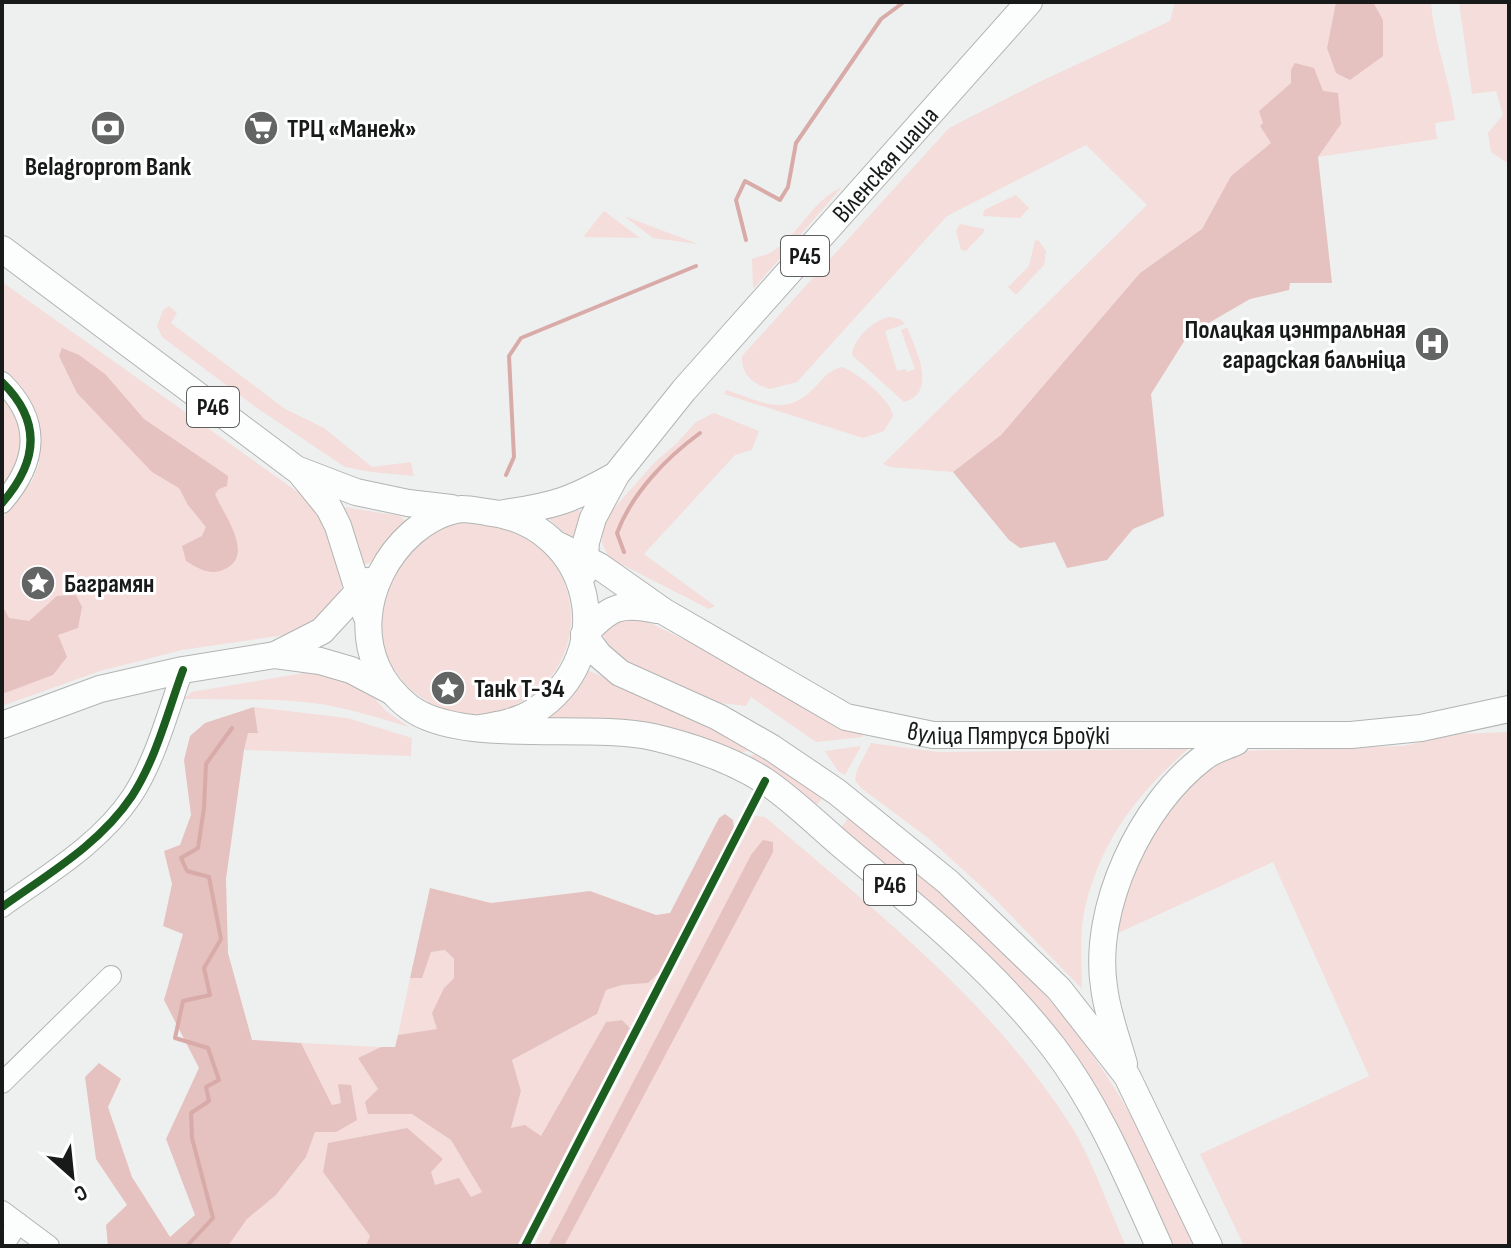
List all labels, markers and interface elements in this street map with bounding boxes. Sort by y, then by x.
street label: Віленская шаша [826,101,946,229]
bank icon: Belagroprom Bank [89,109,127,147]
supermarket icon: ТРЦ «Манеж» [242,109,280,147]
place label: ТРЦ «Манеж» [287,114,416,145]
place label: Belagroprom Bank [25,152,191,183]
road number: Р45 [781,236,829,276]
place label: Полацкая цэнтральная гарадская бальніца [1184,315,1406,376]
hospital icon: Полацкая цэнтральная гарадская бальніца [1413,325,1451,363]
road number: Р46 [187,387,239,427]
place icon: Баграмян [19,564,57,602]
place label: Баграмян [64,569,154,600]
place icon: Танк Т-34 [429,669,467,707]
place label: Танк Т-34 [474,674,565,705]
street label: вуліца Пятруся Броўкі [904,716,1110,753]
road number: Р46 [864,865,916,905]
north arrow [32,1136,112,1216]
text: С [69,1178,92,1207]

